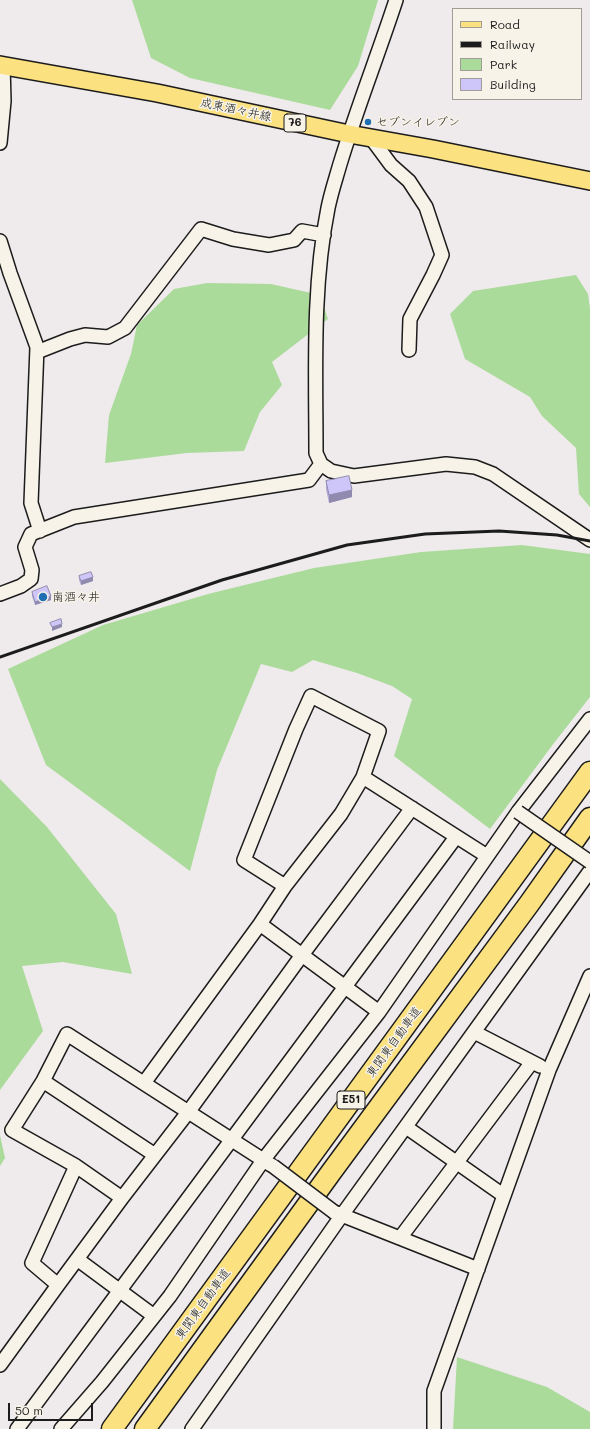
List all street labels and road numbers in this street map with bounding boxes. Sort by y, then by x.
street label: 成東酒々井線 [199,95,273,125]
road number: 76 [284,114,306,132]
street label: 東関東自動車道 [363,1004,425,1080]
road number: E51 [337,1091,365,1109]
street label: 東関東自動車道 [172,1266,234,1342]

